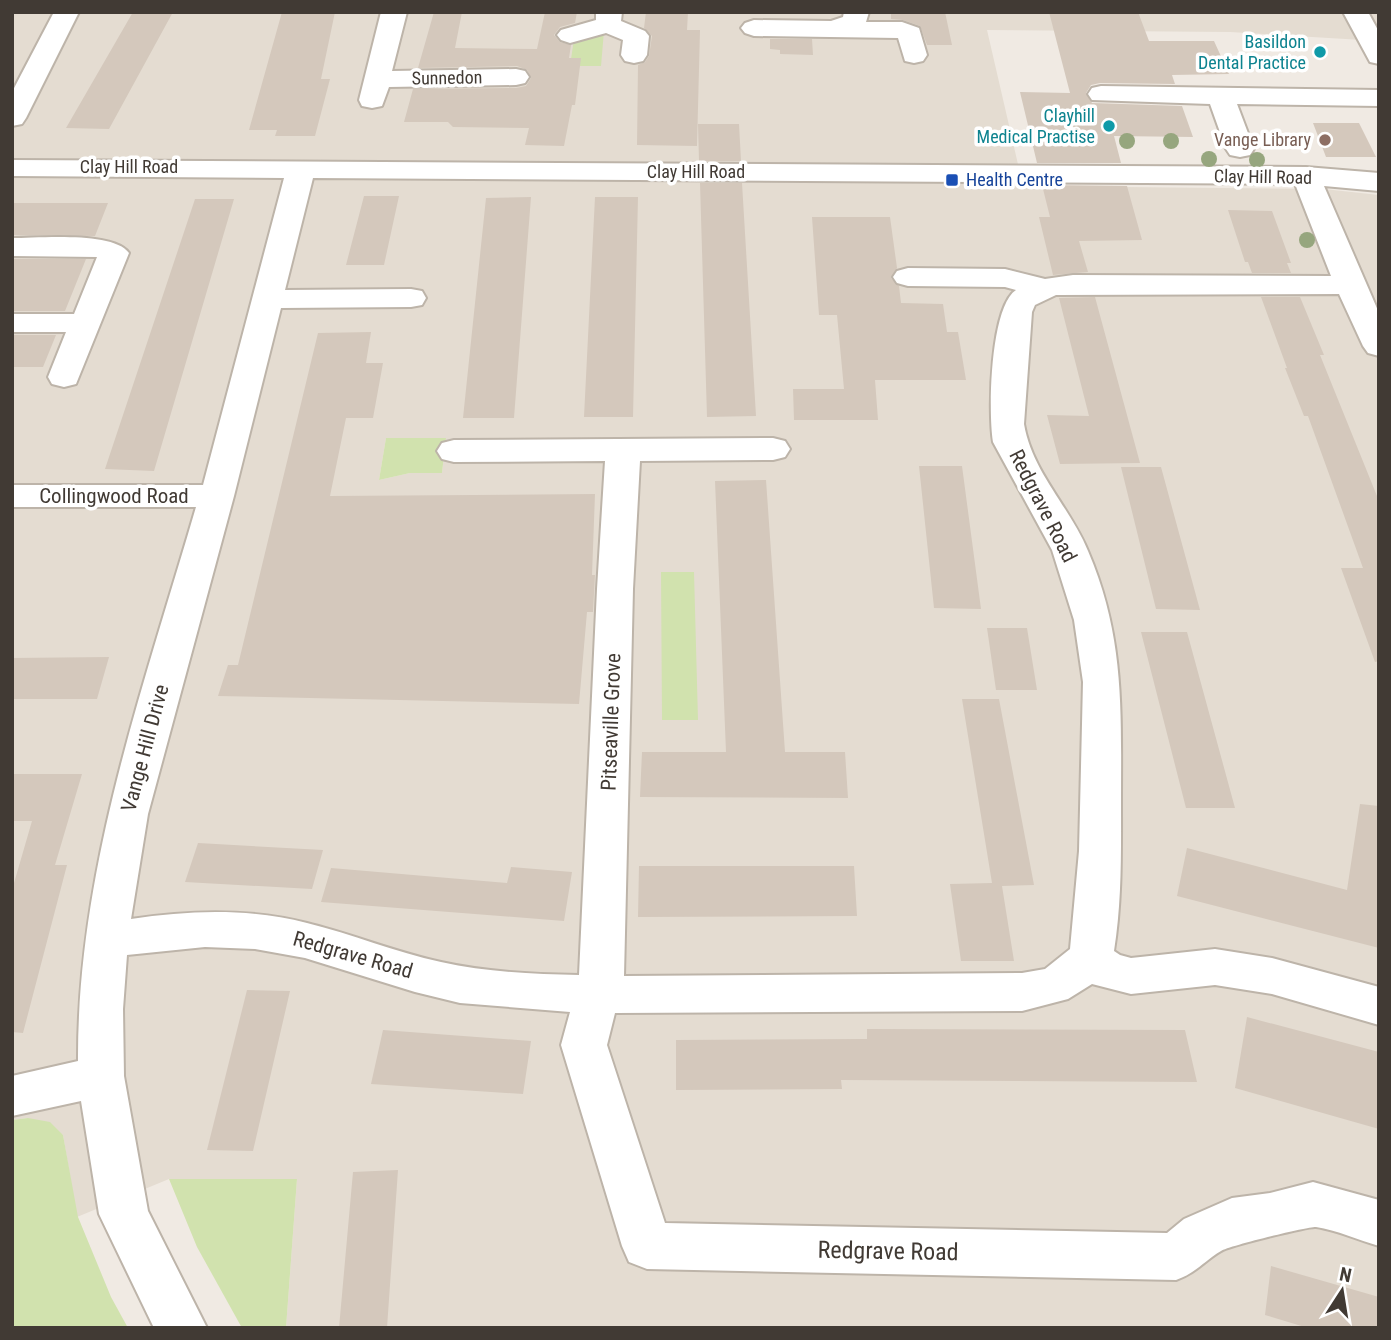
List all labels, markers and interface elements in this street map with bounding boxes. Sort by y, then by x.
place label: Basildon Dental Practice [1198,31,1306,73]
marker: Basildon Dental Practice [1312,44,1328,60]
street label: Sunnedon [412,66,482,89]
place label: Clayhill Medical Practise [977,105,1095,147]
marker: Clayhill Medical Practise [1101,118,1117,134]
place label: Vange Library [1214,129,1312,150]
marker: Vange Library [1317,132,1333,148]
street label: Clay Hill Road [80,156,178,177]
street label: Clay Hill Road [647,161,745,182]
street label: Clay Hill Road [1214,165,1312,188]
place label: Health Centre [966,169,1063,190]
marker: Health Centre [944,172,960,188]
street label: Redgrave Road [1004,446,1082,566]
street label: Collingwood Road [39,484,189,508]
street label: Pitseaville Grove [597,653,625,791]
street label: Vange Hill Drive [116,682,174,814]
street label: Redgrave Road [290,926,416,984]
street label: Redgrave Road [817,1236,959,1266]
north arrow [1307,1256,1377,1326]
text: N [1337,1262,1354,1287]

